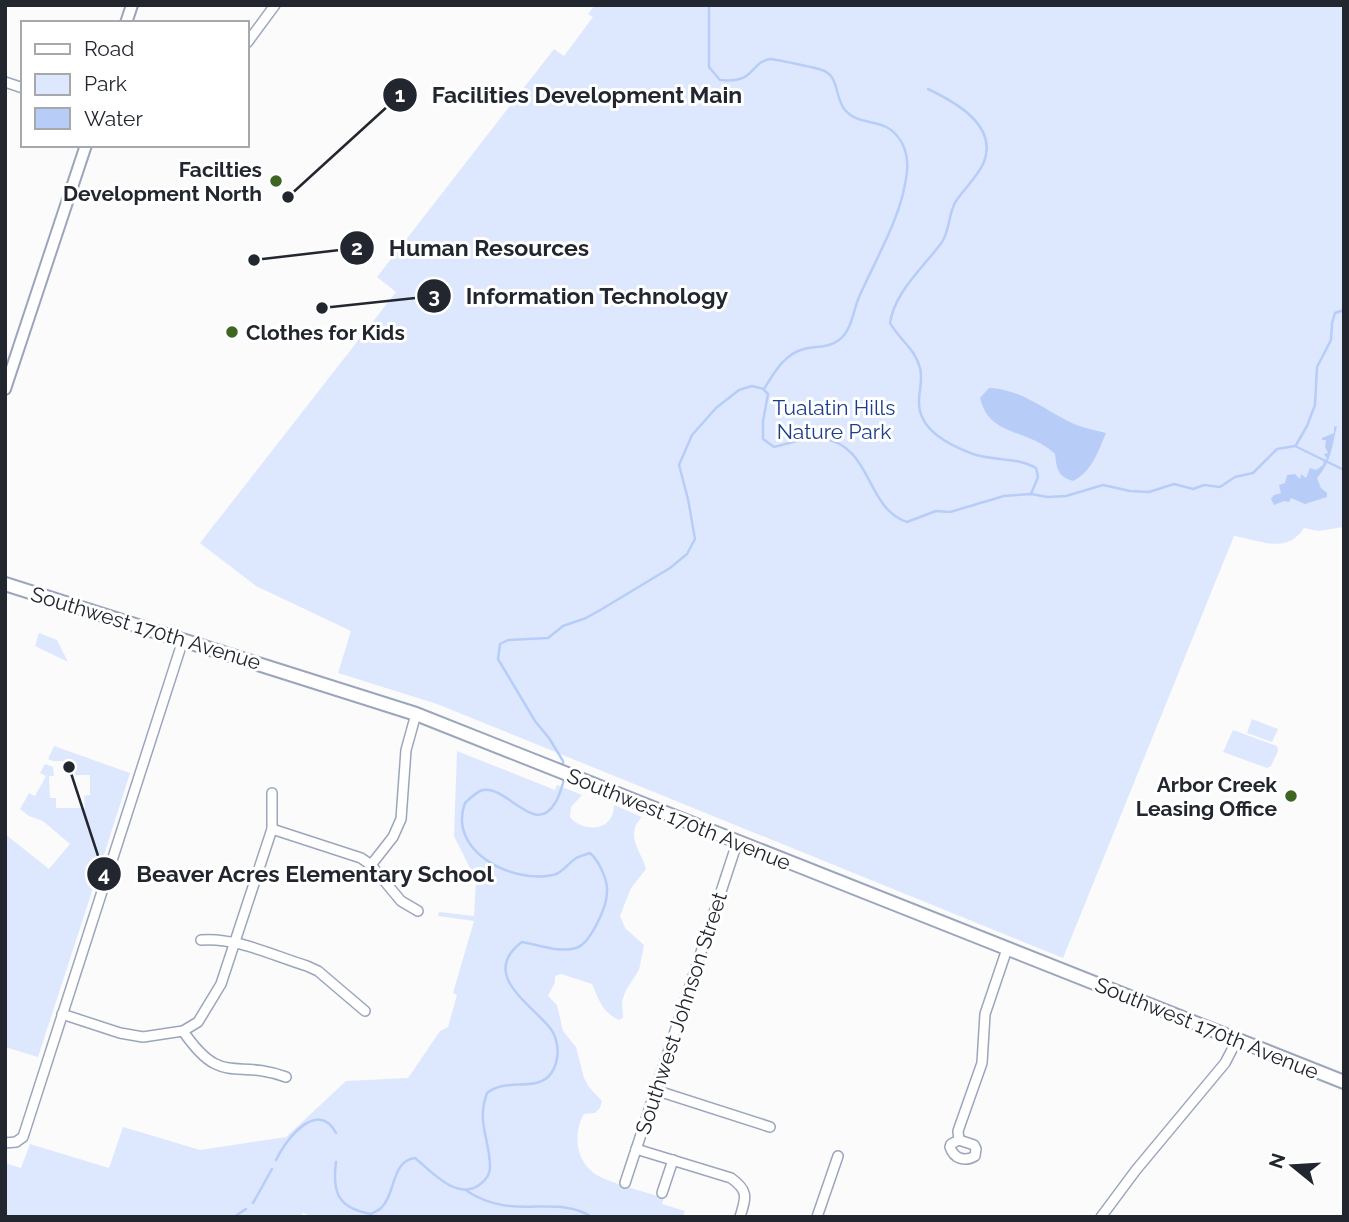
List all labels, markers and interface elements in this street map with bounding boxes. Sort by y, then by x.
legend [21,21,248,147]
text: Road [84,36,134,61]
text: Park [84,71,127,96]
callout: Facilities Development Main [383,73,756,117]
text: Facilities Development Main [432,81,742,108]
text: 1 [395,82,405,107]
text: Water [84,106,143,131]
place label: Facilties Development North [63,157,262,206]
marker: Facilties Development North [268,173,284,189]
callout: Human Resources [339,226,603,270]
text: Human Resources [389,234,589,261]
text: 2 [351,235,363,260]
callout: Information Technology [417,274,743,318]
text: Information Technology [466,282,729,309]
text: 3 [428,283,440,308]
place label: Clothes for Kids [246,320,405,345]
marker: Clothes for Kids [224,324,240,340]
park label: Tualatin Hills Nature Park [773,395,895,444]
street label: Southwest 170th Avenue [28,581,264,675]
street label: Southwest 170th Avenue [564,763,794,875]
place label: Arbor Creek Leasing Office [1136,772,1277,821]
marker: Arbor Creek Leasing Office [1283,788,1299,804]
callout: Beaver Acres Elementary School [87,852,509,896]
text: Beaver Acres Elementary School [136,860,494,887]
text: 4 [98,861,110,886]
street label: Southwest Johnson Street [630,889,732,1137]
street label: Southwest 170th Avenue [1092,972,1322,1084]
north arrow [1258,1131,1328,1201]
text: N [1264,1150,1290,1171]

